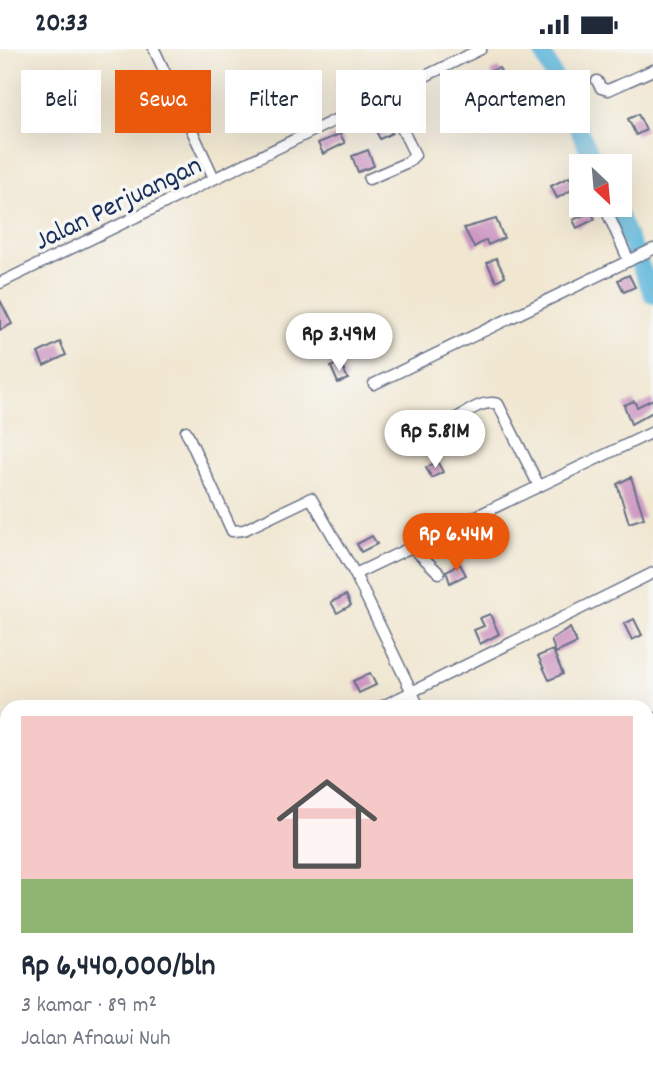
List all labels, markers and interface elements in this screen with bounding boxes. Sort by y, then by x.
text: 20:33 [35,6,88,43]
chip: Beli [21,70,101,133]
chip: Sewa [115,70,211,133]
chip: Filter [225,70,322,133]
chip: Baru [336,70,426,133]
chip: Apartemen [440,70,590,133]
street label: Jalan Perjuangan [29,148,210,263]
north arrow [569,154,632,217]
map controls [569,154,632,217]
pin: Rp 3.49M [267,313,411,373]
text: Rp 3.49M [302,319,376,352]
pin: Rp 5.81M [363,411,507,470]
text: Rp 5.81M [400,416,470,449]
pin: Rp 6.44M [384,513,528,573]
text: Rp 6.44M [419,519,493,552]
icon: home [264,761,390,887]
text: Rp 6,440,000/bln [21,947,215,990]
text: 3 kamar · 89 m² [21,990,157,1023]
text: Jalan Afnawi Nuh [21,1023,170,1056]

